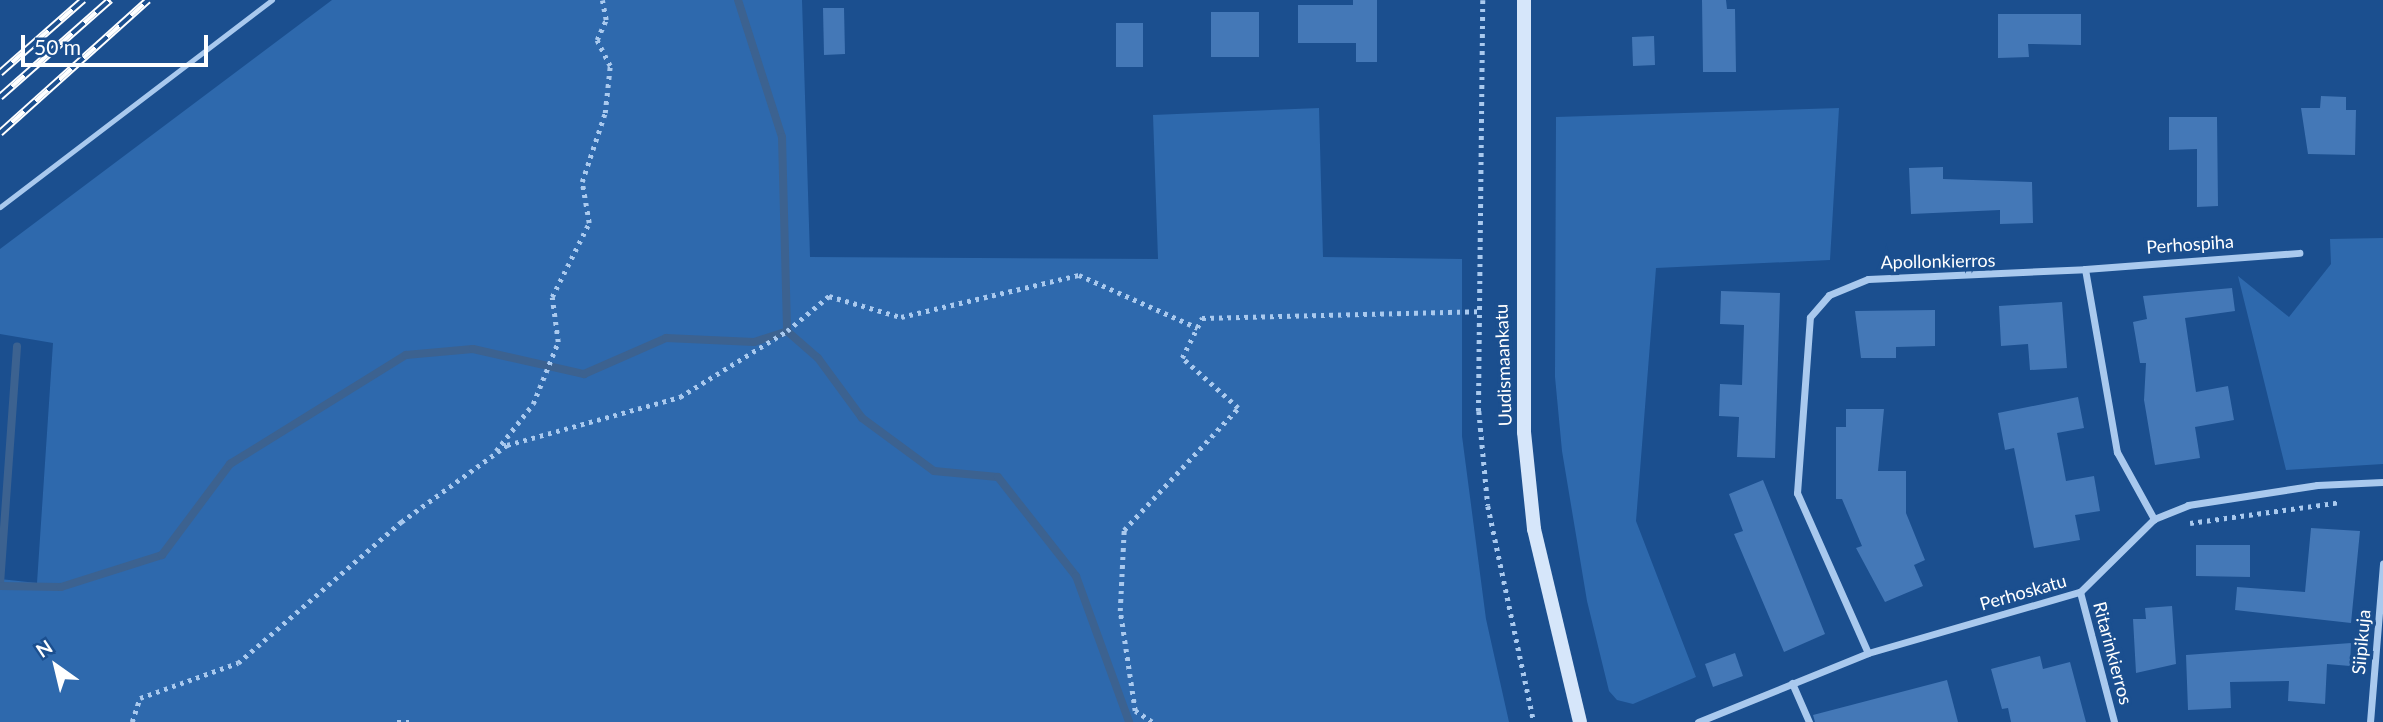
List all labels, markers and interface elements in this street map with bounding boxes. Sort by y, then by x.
scale bar [24,21,212,65]
text: 50 m [34,34,81,59]
street label: Perhospiha [2145,230,2235,258]
street label: Apollonkierros [1880,249,1996,273]
street label: Uudismaankatu [1490,303,1516,427]
street label: Perhoskatu [1977,569,2069,615]
street label: Ritarinkierros [2089,599,2137,707]
street label: Siipikuja [2347,609,2375,675]
north arrow [21,631,91,701]
text: N [31,635,56,662]

